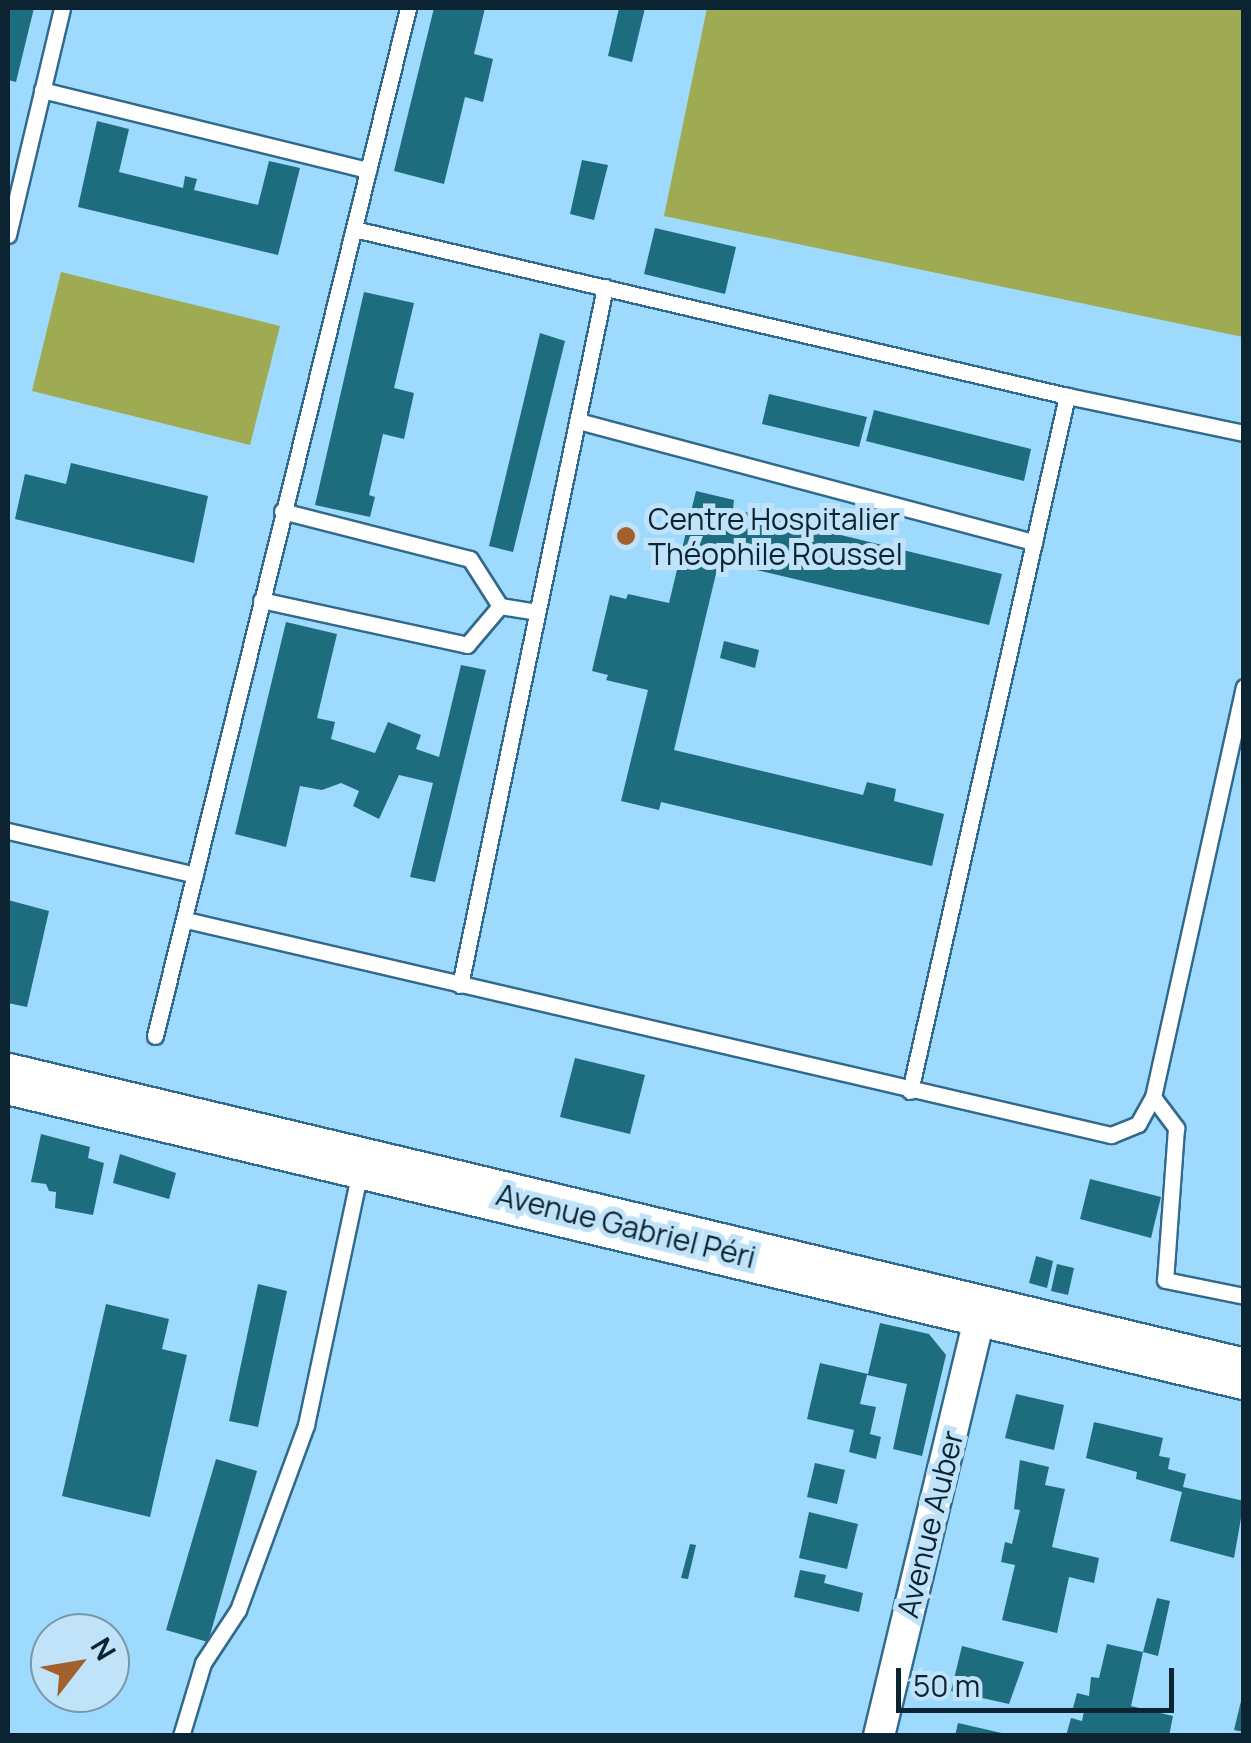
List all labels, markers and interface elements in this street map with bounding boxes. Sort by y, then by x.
place label: Centre Hospitalier Théophile Roussel [648,501,903,572]
marker: Centre Hospitalier Théophile Roussel [613,523,639,549]
street label: Avenue Gabriel Péri [493,1176,759,1276]
street label: Avenue Auber [889,1427,971,1621]
north arrow [30,1613,130,1713]
text: N [83,1630,125,1667]
scale bar [901,1648,1178,1710]
text: 50 m [913,1665,980,1706]

